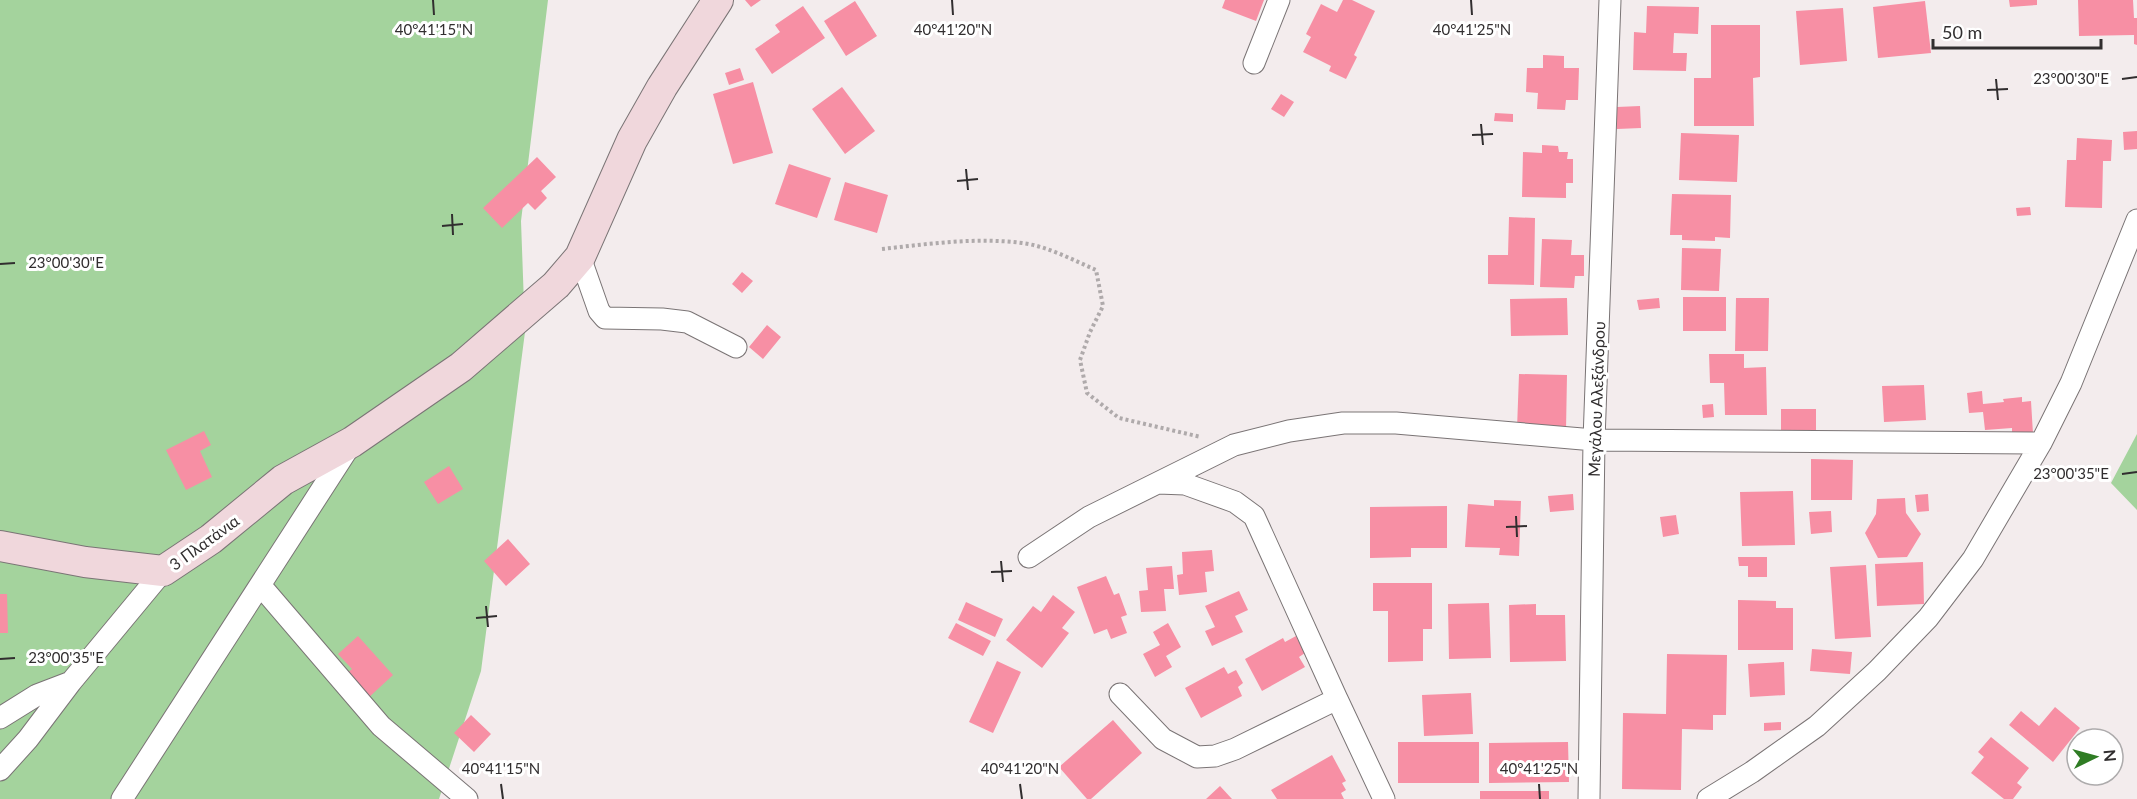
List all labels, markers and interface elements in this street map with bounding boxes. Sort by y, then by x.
scale bar [1933,12,2101,50]
text: 40°41'15"N [395,20,473,38]
text: 40°41'20"N [914,20,992,38]
text: 40°41'25"N [1433,20,1511,38]
text: 50 m [1942,21,1982,43]
text: 23°00'30"E [2033,69,2109,87]
text: 23°00'30"E [28,253,104,271]
street label: Μεγάλου Αλεξάνδρου [1584,321,1609,477]
text: 23°00'35"E [2033,464,2109,482]
street label: 3 Πλατάνια [165,510,243,574]
text: 23°00'35"E [28,648,104,666]
north arrow [2065,727,2125,787]
text: N [2100,749,2120,763]
text: 40°41'15"N [462,759,540,777]
text: 40°41'20"N [981,759,1059,777]
text: 40°41'25"N [1500,759,1578,777]

